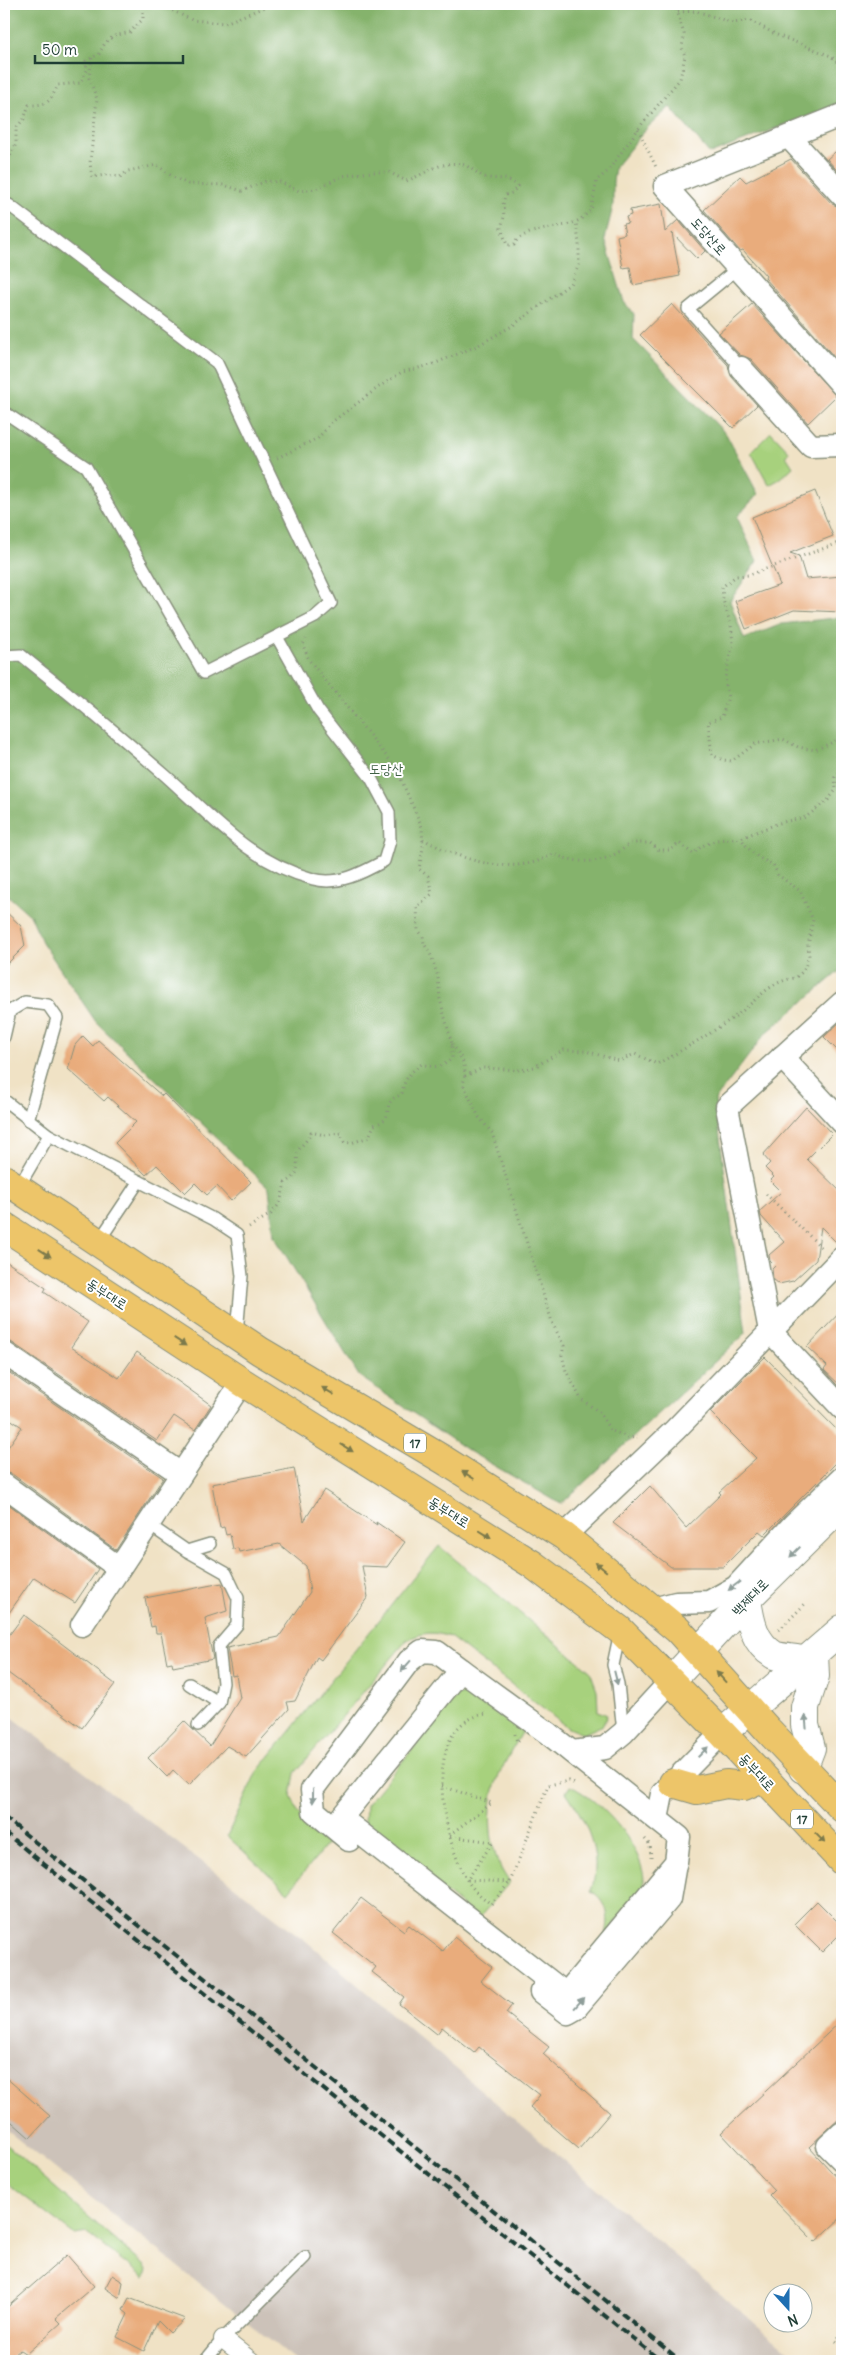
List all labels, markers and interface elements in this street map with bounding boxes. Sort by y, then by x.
scale bar [35,32,182,64]
text: 50 m [42,40,77,59]
street label: 도당산로 [687,213,731,259]
park label: 도당산 [369,760,404,778]
one-way arrow [38,1248,51,1257]
street label: 동부대로 [83,1274,131,1314]
one-way arrow [174,1337,187,1347]
one-way arrow [322,1387,335,1396]
road number: 17 [404,1434,426,1452]
one-way arrow [340,1443,354,1452]
one-way arrow [461,1470,474,1480]
street label: 동부대로 [425,1492,473,1532]
one-way arrow [478,1529,491,1539]
one-way arrow [789,1545,801,1557]
one-way arrow [595,1561,608,1572]
street label: 백제대로 [728,1575,772,1619]
one-way arrow [728,1581,741,1592]
one-way arrow [401,1659,412,1672]
one-way arrow [612,1670,620,1685]
one-way arrow [715,1670,726,1683]
one-way arrow [801,1714,809,1730]
one-way arrow [697,1746,709,1758]
street label: 동부대로 [735,1749,779,1795]
one-way arrow [309,1789,317,1805]
road number: 17 [791,1810,813,1828]
one-way arrow [814,1832,826,1844]
one-way arrow [574,1996,585,2009]
north arrow [764,2282,814,2332]
text: N [785,2310,800,2330]

